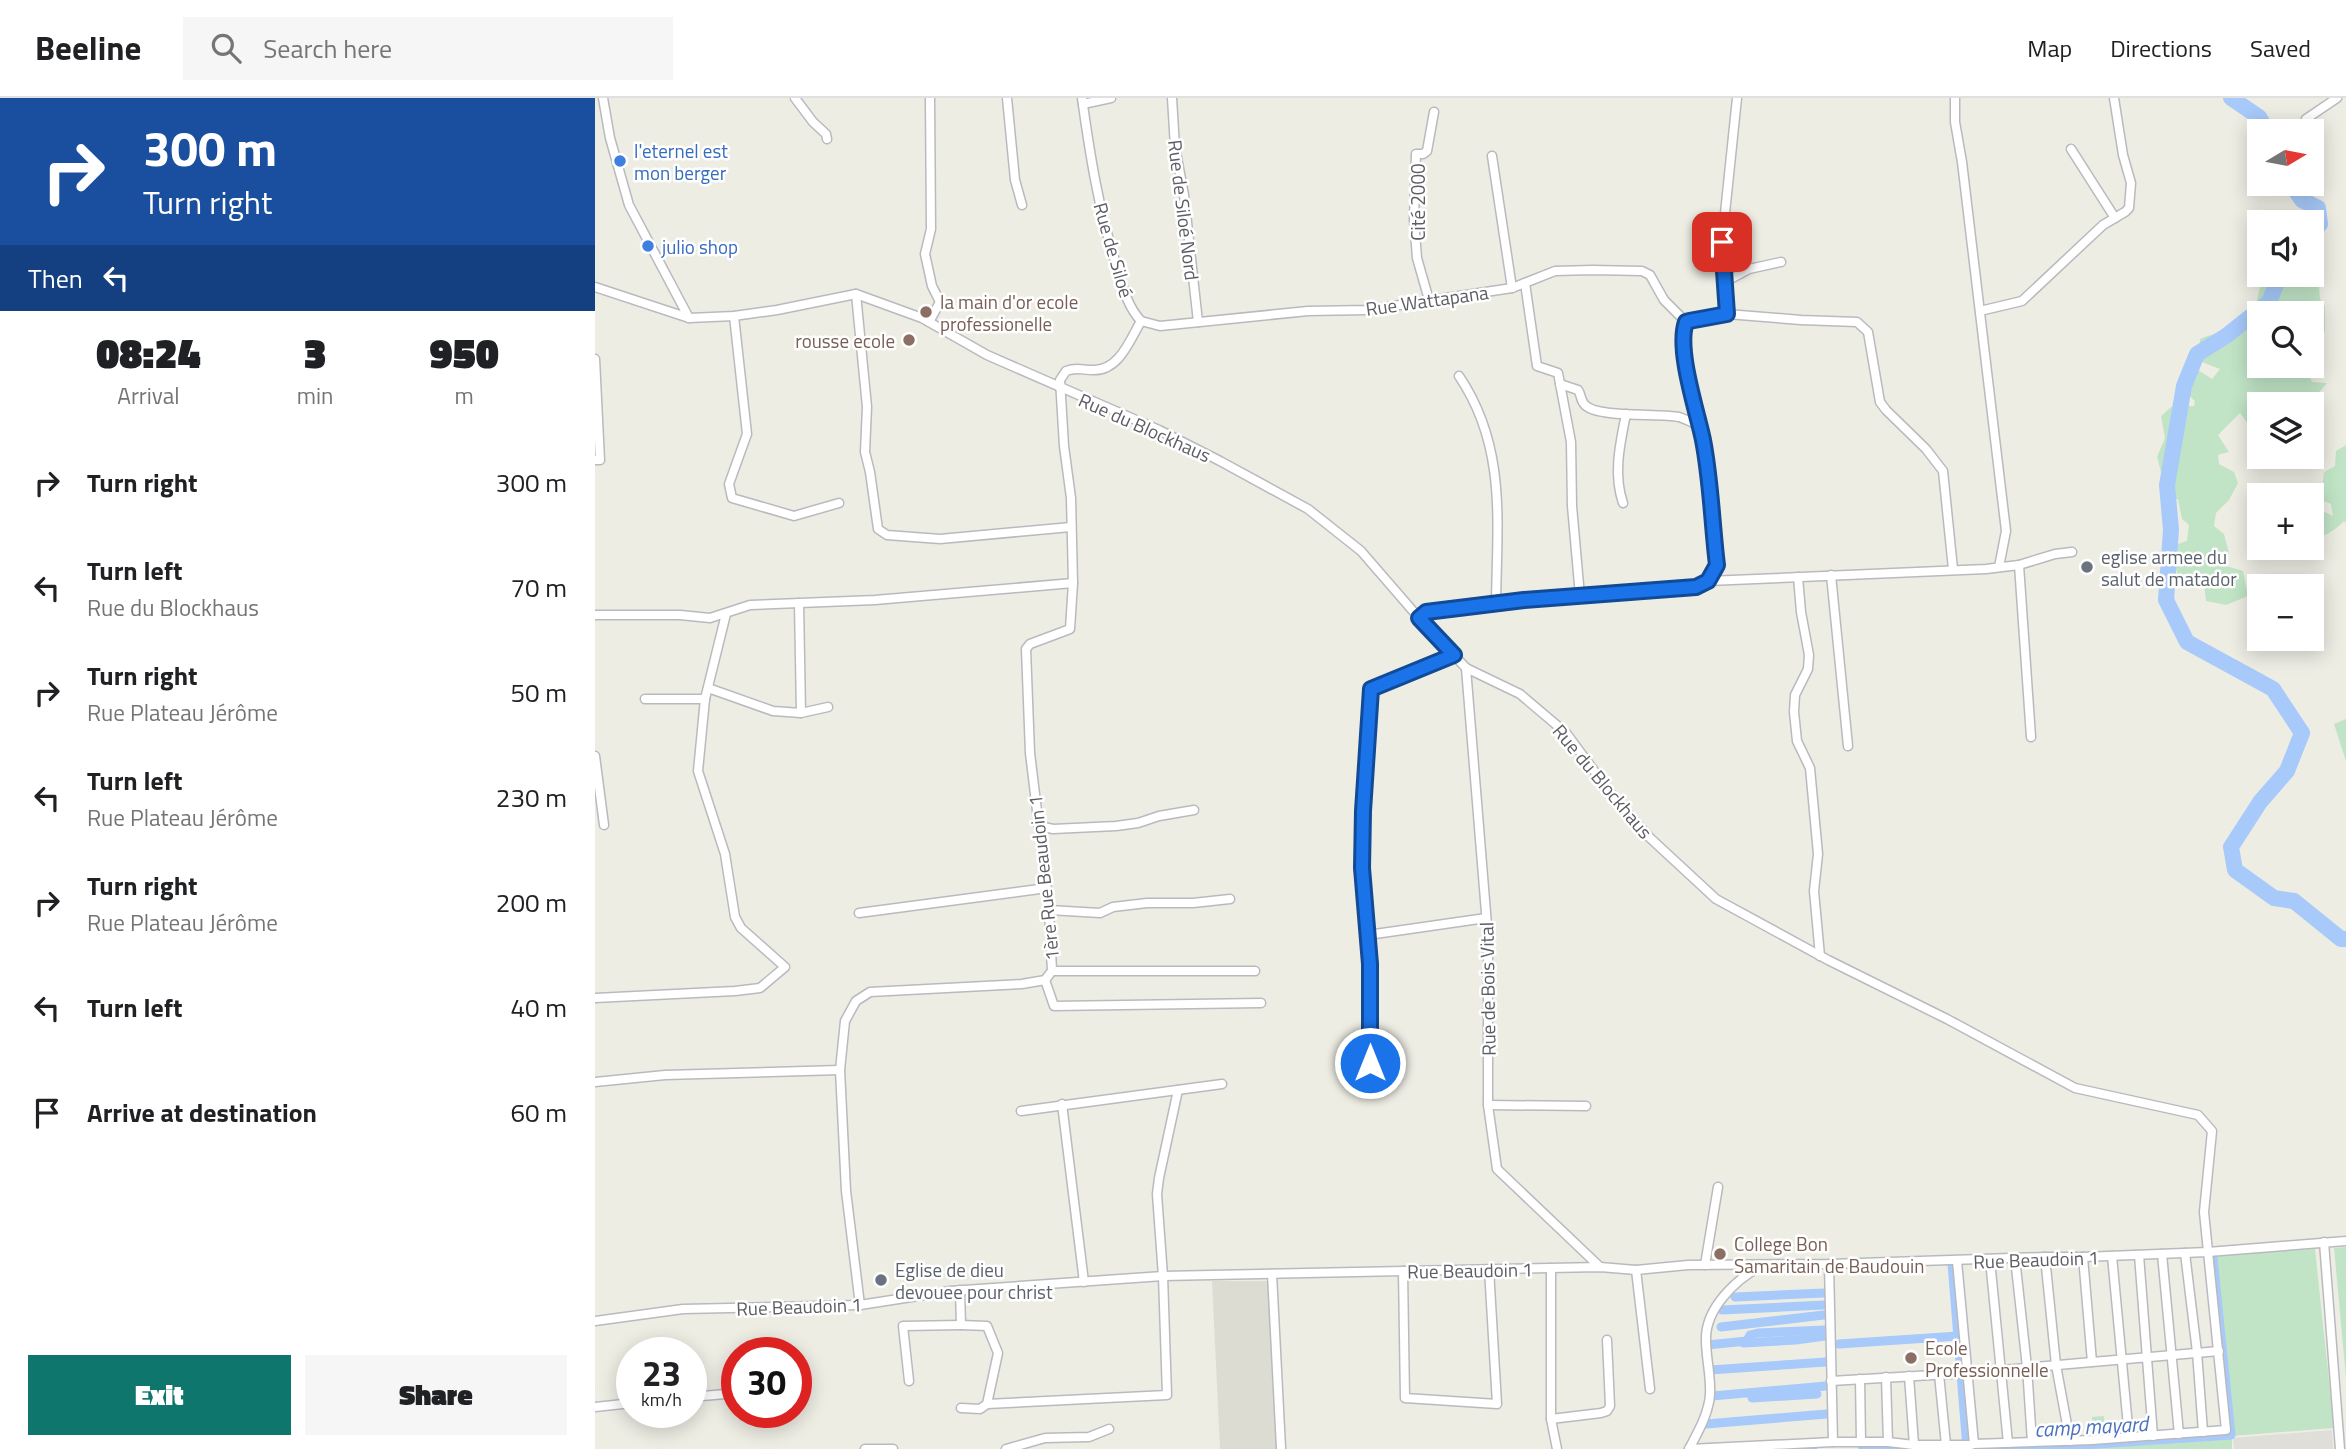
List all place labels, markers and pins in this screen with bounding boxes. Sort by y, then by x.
place label: l'eternel est mon berger [634,136,728,187]
marker: l'eternel est mon berger [612,153,628,169]
pin [1692,212,1752,272]
place label: julio shop [661,232,738,261]
marker: julio shop [640,238,656,254]
place label: la main d'or ecole professionelle [940,287,1078,338]
marker: la main d'or ecole professionelle [918,304,934,320]
place label: rousse ecole [795,326,895,355]
marker: rousse ecole [901,332,917,348]
place label: eglise armee du salut de matador [2101,542,2237,593]
marker: eglise armee du salut de matador [2079,559,2095,575]
place label: College Bon Samaritain de Baudouin [1734,1229,1924,1280]
marker: College Bon Samaritain de Baudouin [1712,1246,1728,1262]
place label: Eglise de dieu devouee pour christ [895,1255,1053,1306]
marker: Eglise de dieu devouee pour christ [873,1272,889,1288]
place label: Ecole Professionnelle [1925,1333,2049,1384]
marker: Ecole Professionnelle [1903,1350,1919,1366]

